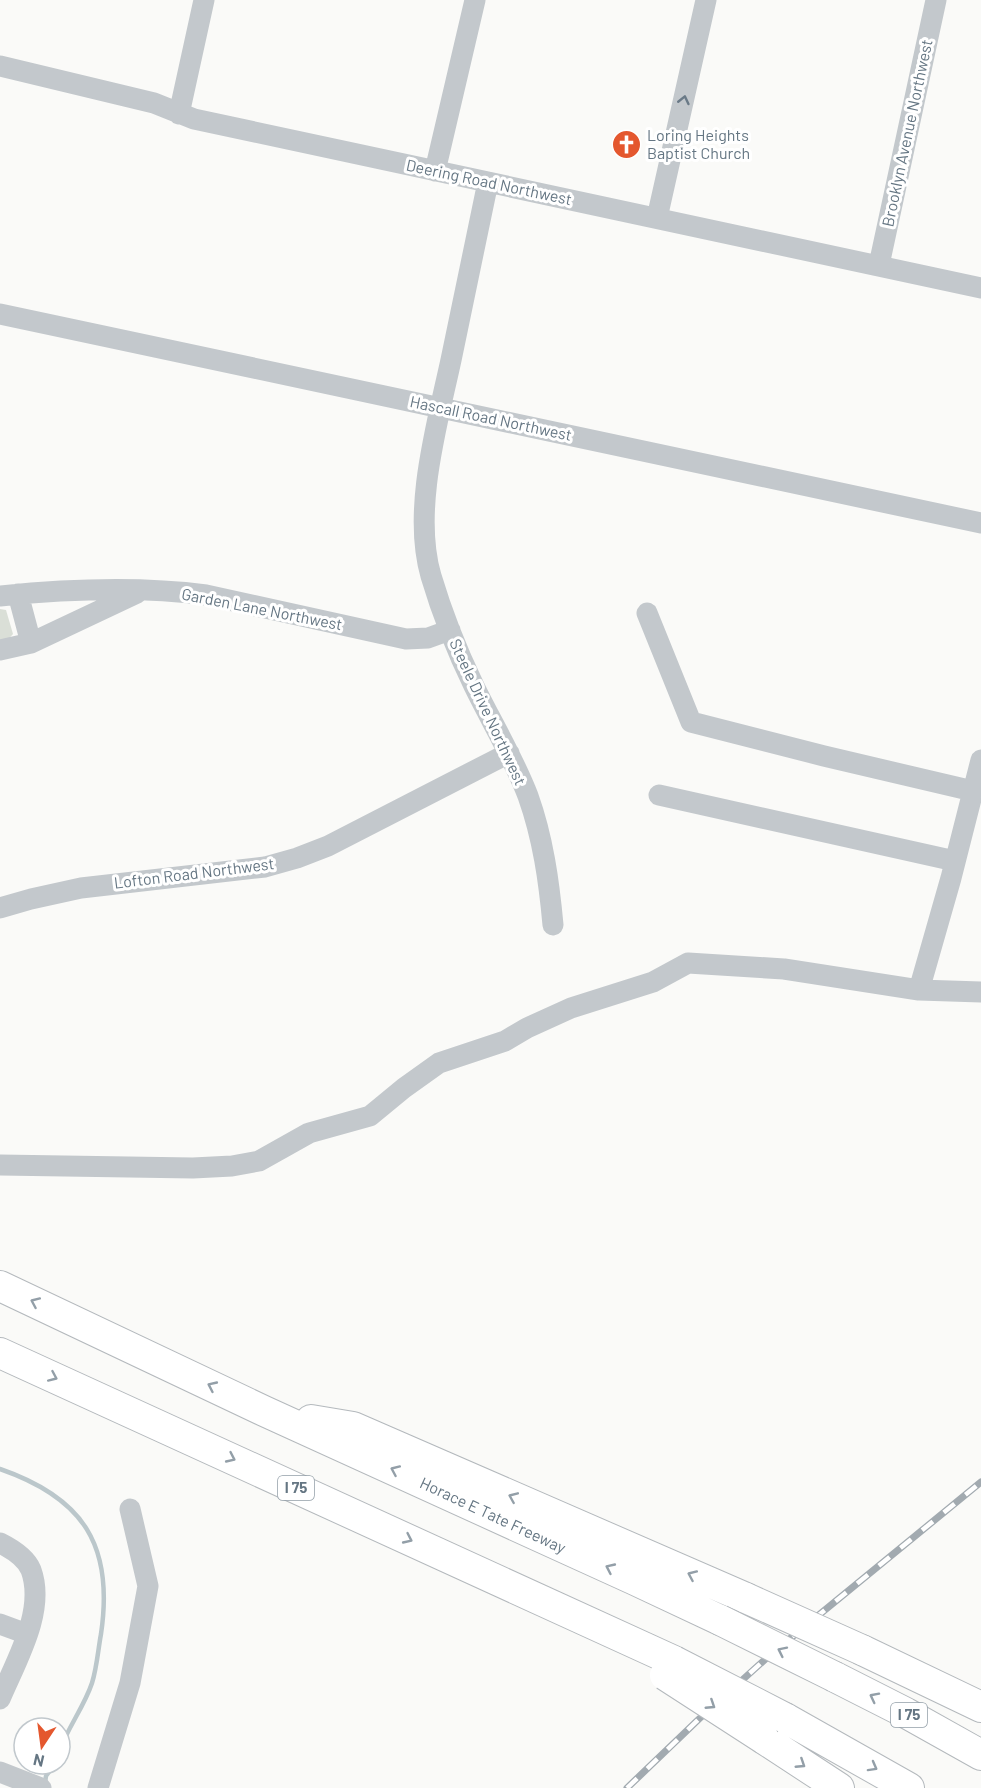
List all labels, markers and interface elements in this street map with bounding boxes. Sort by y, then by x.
street label: Brooklyn Avenue Northwest [877,37,936,228]
one-way arrow [676,95,689,105]
place label: Loring Heights Baptist Church [647,125,750,162]
church icon: Loring Heights Baptist Church [610,128,642,160]
street label: Deering Road Northwest [405,155,574,208]
street label: Hascall Road Northwest [408,391,574,444]
street label: Garden Lane Northwest [180,584,344,633]
street label: Steele Drive Northwest [446,636,531,788]
street label: Lofton Road Northwest [113,853,275,892]
one-way arrow [31,1298,42,1310]
one-way arrow [47,1370,58,1382]
one-way arrow [207,1381,218,1393]
one-way arrow [224,1450,235,1462]
one-way arrow [390,1465,401,1477]
street label: Horace E Tate Freeway [417,1472,570,1557]
road number: I 75 [278,1476,314,1500]
one-way arrow [509,1492,520,1504]
one-way arrow [402,1531,413,1543]
one-way arrow [606,1564,617,1576]
one-way arrow [687,1570,698,1582]
one-way arrow [778,1647,789,1658]
one-way arrow [870,1693,880,1704]
one-way arrow [704,1698,715,1709]
road number: I 75 [891,1703,927,1727]
north arrow [12,1716,72,1776]
text: N [31,1751,46,1772]
one-way arrow [795,1756,806,1767]
one-way arrow [867,1759,877,1771]

